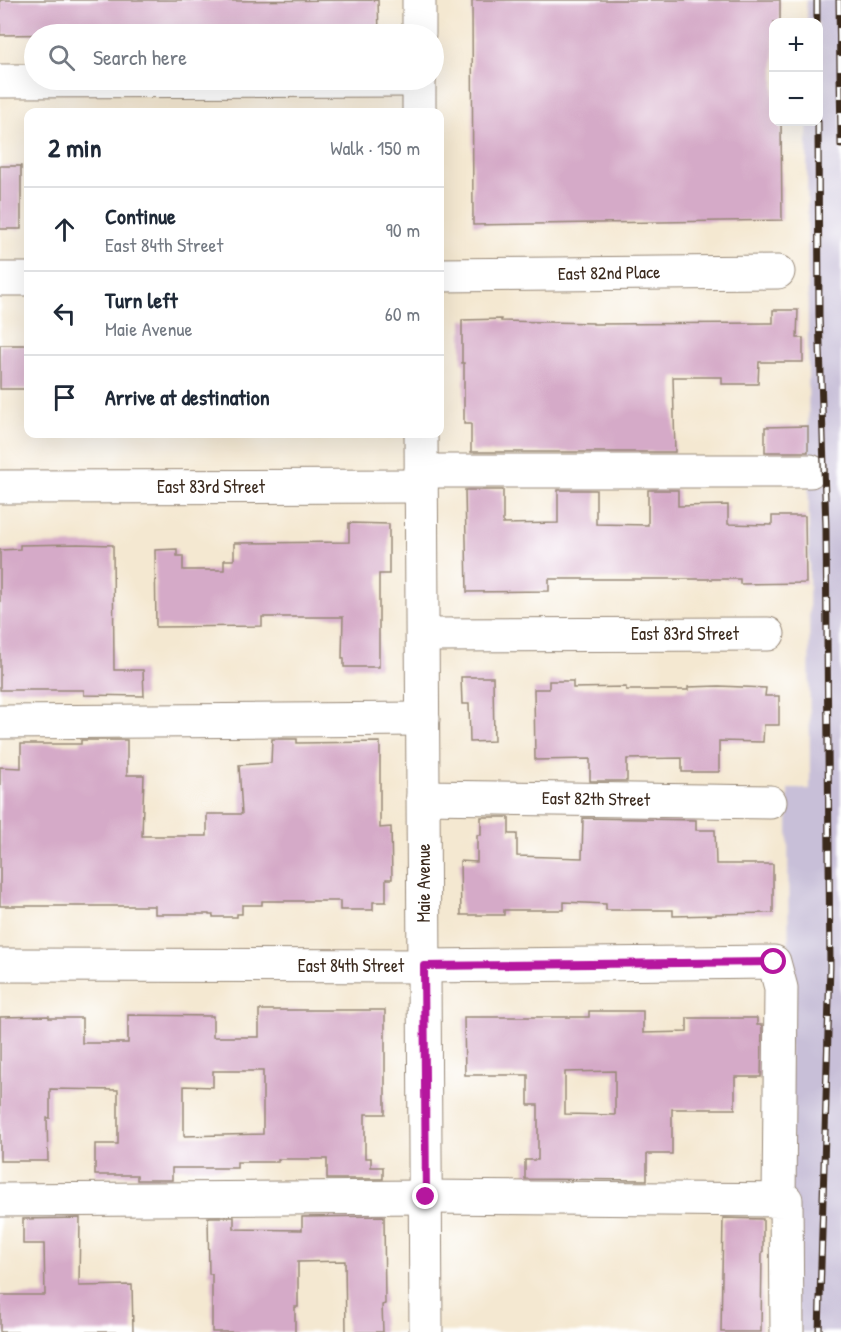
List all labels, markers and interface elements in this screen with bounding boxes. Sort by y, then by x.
map controls [769,18,823,126]
button: + [769,18,823,72]
search box [24,24,444,90]
icon: search [45,41,78,74]
text: Search here [93,42,187,72]
button: − [769,72,823,126]
text: 2 min [48,130,101,165]
text: Walk · 150 m [330,134,420,161]
text: Continue [105,201,176,231]
icon: ahead [48,213,81,246]
text: 90 m [386,216,420,243]
text: East 84th Street [105,231,223,258]
street label: East 82nd Place [558,259,660,286]
text: Turn left [105,285,178,315]
icon: left [48,297,81,330]
text: 60 m [385,300,420,327]
text: Maie Avenue [105,315,193,342]
icon: arrive [48,381,81,414]
text: Arrive at destination [105,382,270,412]
street label: East 83rd Street [157,474,266,499]
street label: East 83rd Street [631,621,740,646]
street label: East 82th Street [542,785,651,812]
street label: Maie Avenue [411,844,436,922]
route start [760,948,786,974]
street label: East 84th Street [298,953,405,978]
route end [412,1183,438,1209]

